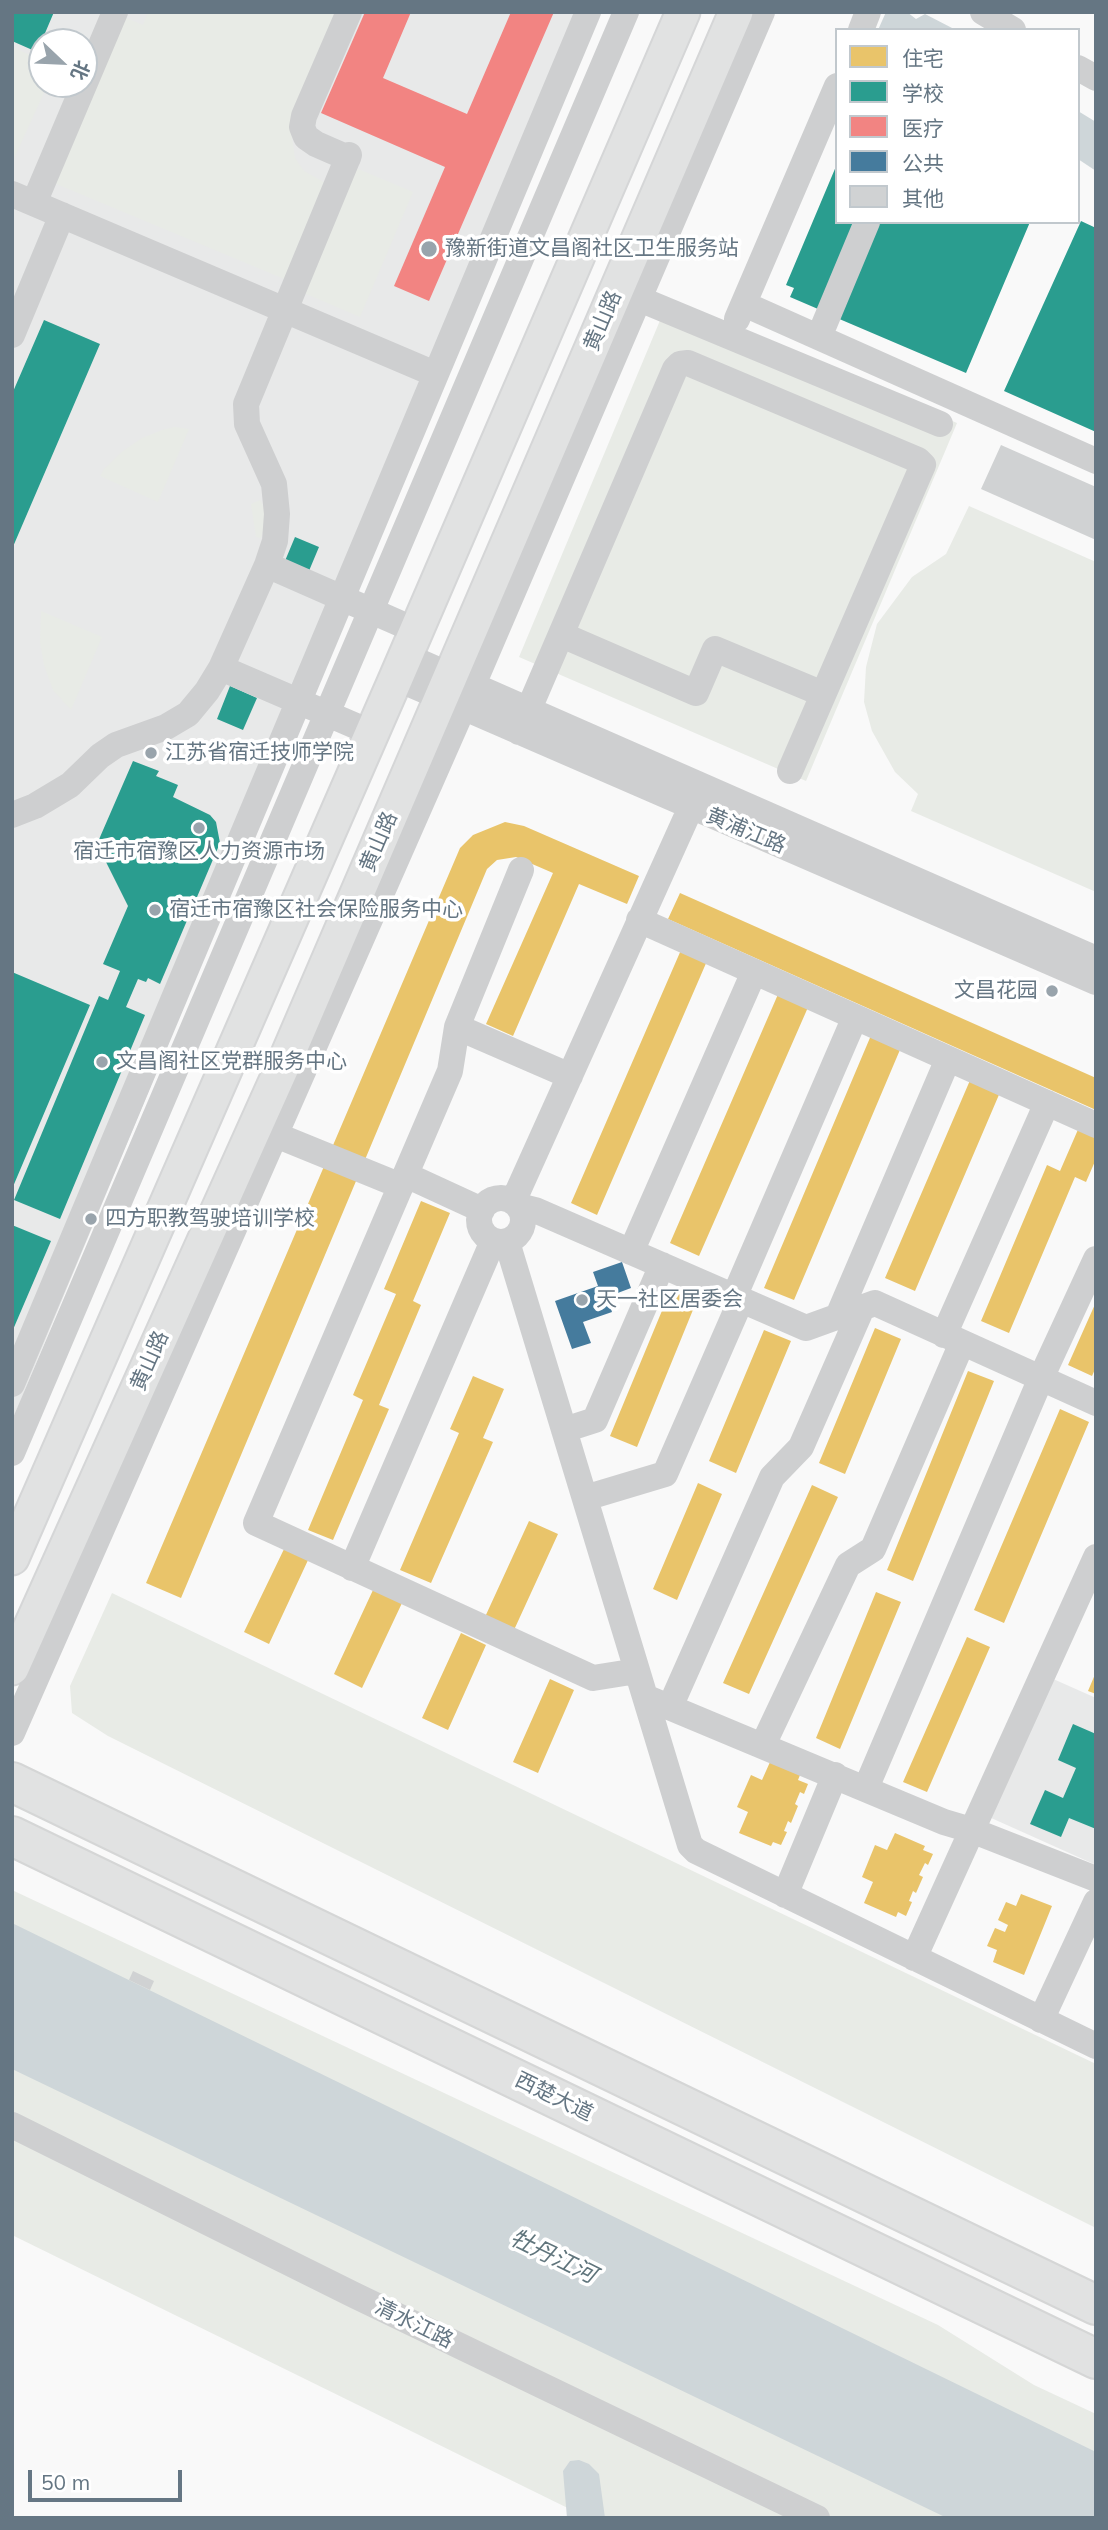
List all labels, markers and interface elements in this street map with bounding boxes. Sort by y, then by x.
north arrow [28,28,98,98]
legend [835,28,1080,224]
text: 住宅 [902,45,944,71]
text: 北 [66,57,95,84]
text: 学校 [902,80,944,106]
text: 医疗 [902,115,944,141]
text: 公共 [902,150,944,176]
text: 其他 [902,185,944,211]
place label: 豫新街道文昌阁社区卫生服务站 [445,236,739,262]
marker: 豫新街道文昌阁社区卫生服务站 [419,239,439,259]
street label: 黄山路 [579,287,627,355]
place label: 江苏省宿迁技师学院 [165,740,354,766]
marker: 江苏省宿迁技师学院 [143,745,159,761]
street label: 黄浦江路 [702,803,790,859]
street label: 黄山路 [355,808,403,876]
marker: 宿迁市宿豫区人力资源市场 [191,820,207,836]
place label: 宿迁市宿豫区人力资源市场 [73,839,325,865]
place label: 宿迁市宿豫区社会保险服务中心 [169,897,463,923]
marker: 宿迁市宿豫区社会保险服务中心 [147,902,163,918]
place label: 文昌花园 [954,978,1038,1004]
marker: 文昌花园 [1044,983,1060,999]
place label: 文昌阁社区党群服务中心 [116,1049,347,1075]
marker: 文昌阁社区党群服务中心 [94,1054,110,1070]
place label: 四方职教驾驶培训学校 [105,1206,315,1232]
marker: 四方职教驾驶培训学校 [83,1211,99,1227]
place label: 天一社区居委会 [596,1287,743,1313]
marker: 天一社区居委会 [574,1292,590,1308]
street label: 黄山路 [126,1327,174,1395]
street label: 西楚大道 [511,2067,597,2127]
water label: 牡丹江河 [506,2224,600,2290]
street label: 清水江路 [371,2294,457,2354]
scale bar [32,2456,186,2500]
text: 50 m [41,2469,90,2495]

